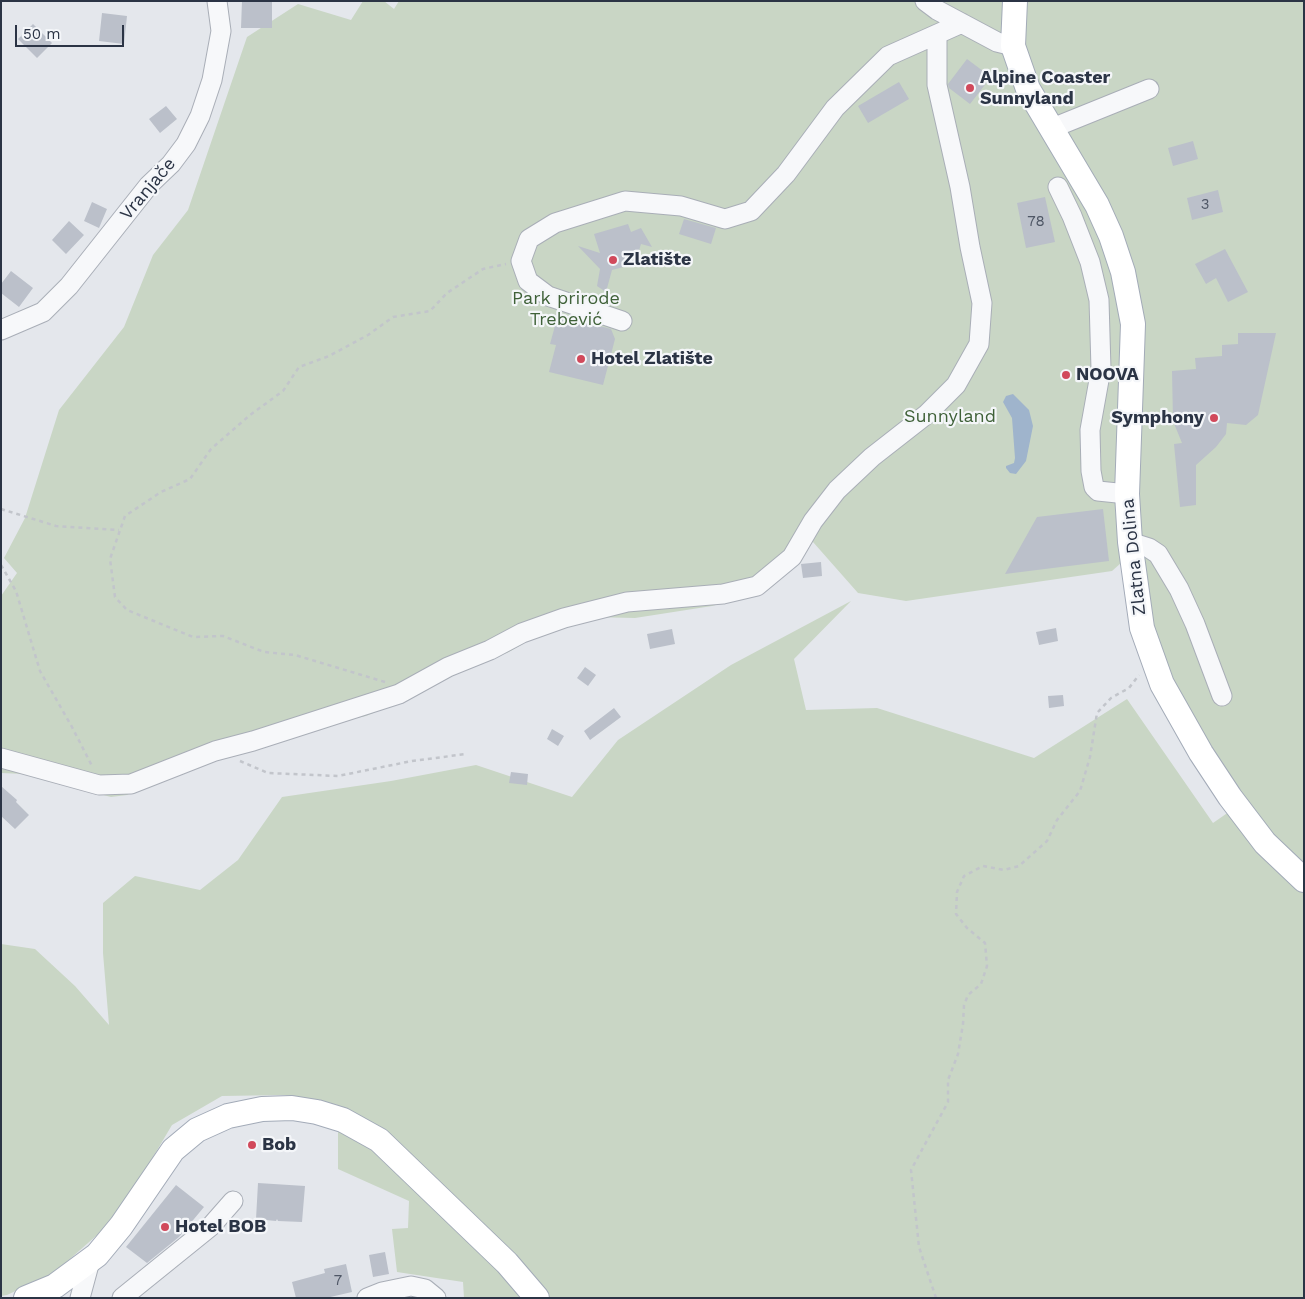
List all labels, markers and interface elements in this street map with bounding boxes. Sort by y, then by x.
scale bar [18,15,126,47]
text: 50 m [23,25,60,43]
place label: Alpine Coaster Sunnyland [980,67,1110,110]
marker: Alpine Coaster Sunnyland [964,82,976,94]
street label: Vranjače [116,153,180,225]
house number: 3 [1201,196,1209,214]
house number: 78 [1027,213,1045,231]
place label: Zlatište [623,249,692,271]
marker: Zlatište [607,254,619,266]
park label: Park prirode Trebević [512,288,620,330]
place label: Hotel Zlatište [591,348,713,370]
marker: Hotel Zlatište [575,353,587,365]
place label: NOOVA [1076,364,1139,386]
marker: NOOVA [1060,369,1072,381]
park label: Sunnyland [904,406,996,428]
place label: Symphony [1111,407,1204,429]
marker: Symphony [1208,412,1220,424]
street label: Zlatna Dolina [1117,498,1151,616]
place label: Bob [262,1134,296,1156]
marker: Bob [246,1139,258,1151]
place label: Hotel BOB [175,1216,266,1238]
marker: Hotel BOB [159,1221,171,1233]
house number: 7 [334,1272,342,1290]

